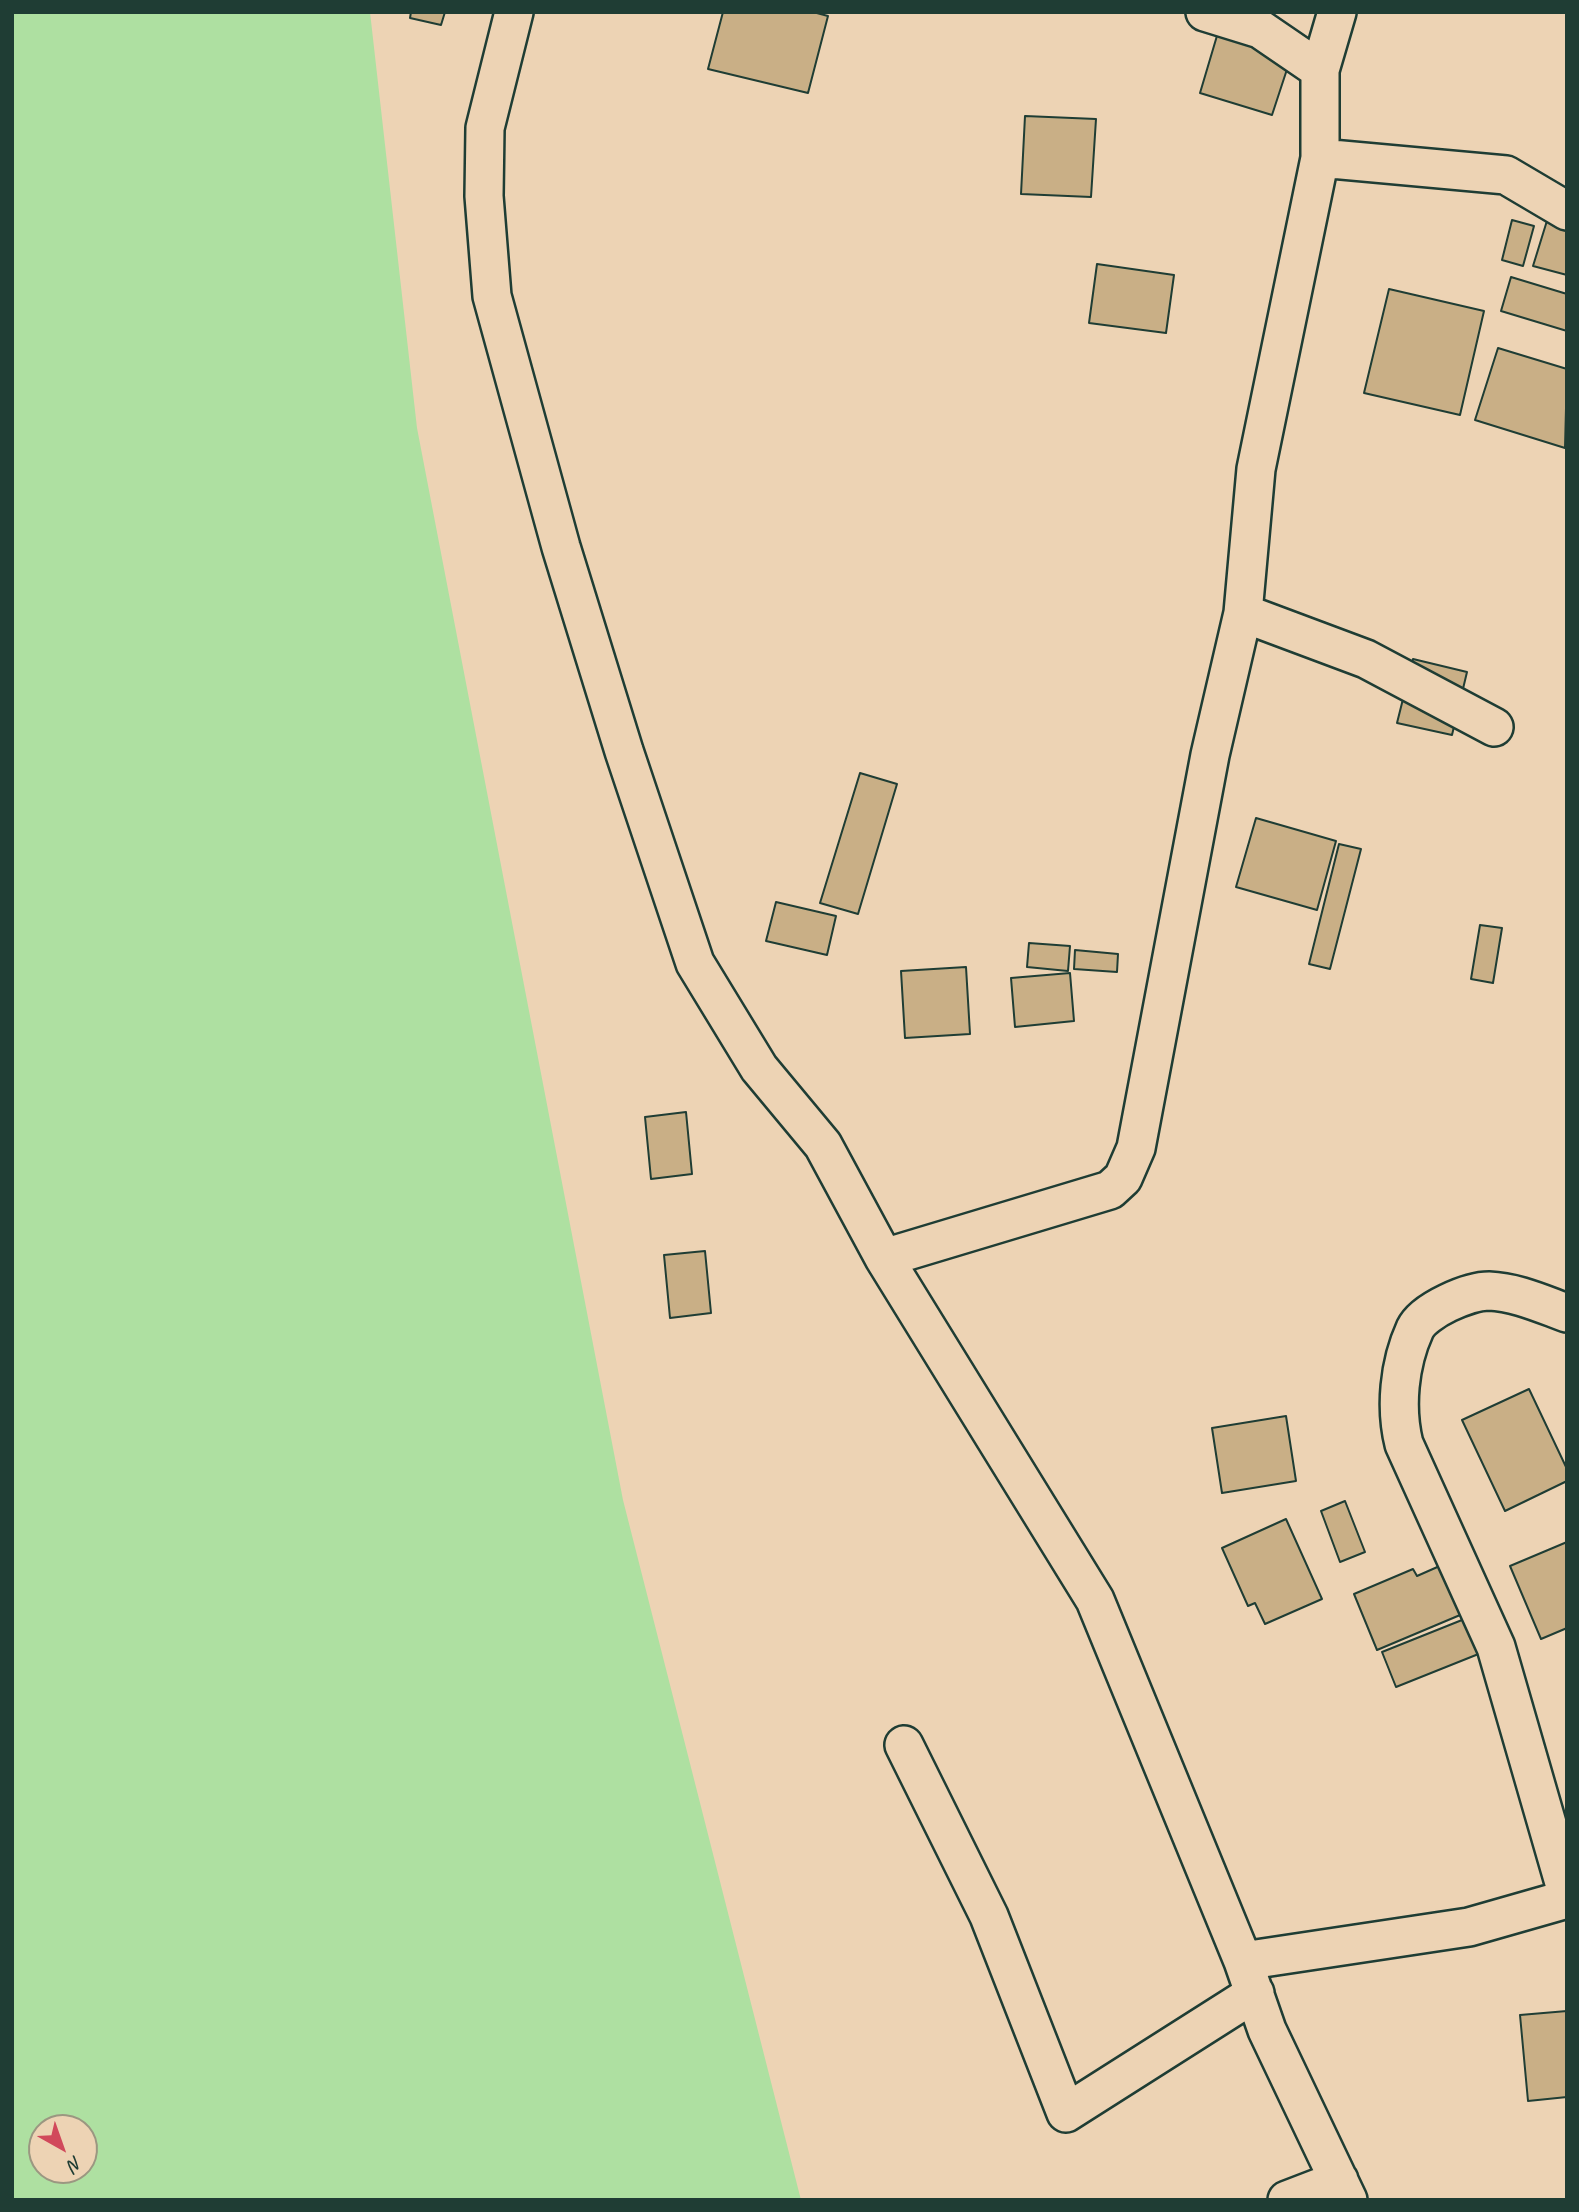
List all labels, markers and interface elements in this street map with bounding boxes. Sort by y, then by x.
north arrow [28,2114,98,2184]
text: N [63,2151,87,2177]

